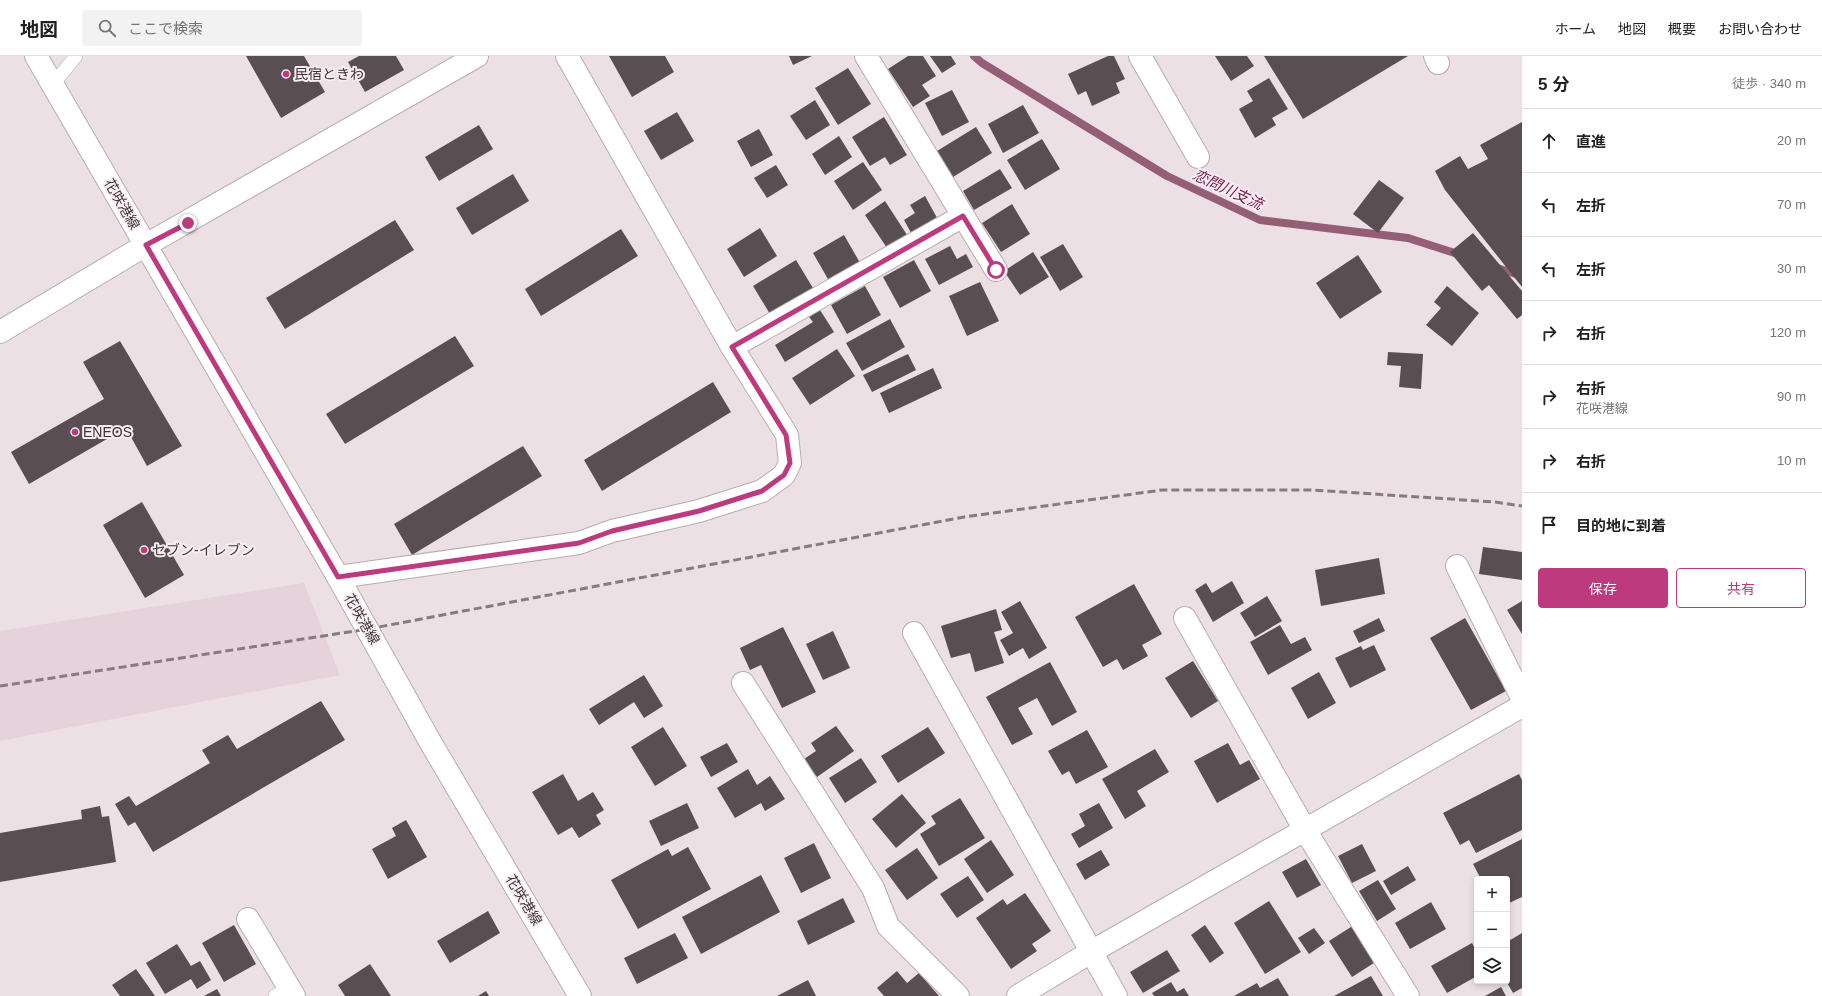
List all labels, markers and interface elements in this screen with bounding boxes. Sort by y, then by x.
search box [82,10,362,46]
icon: search [96,17,118,39]
text: 地図 [20,19,58,40]
text: ここで検索 [128,20,203,37]
text: ホーム [1554,21,1596,37]
text: 地図 [1618,21,1646,37]
text: 概要 [1668,21,1696,37]
text: お問い合わせ [1718,21,1802,37]
place label: 民宿ときわ [294,66,364,82]
marker: 民宿ときわ [281,69,291,79]
text: 5 分 [1538,75,1569,94]
text: 徒歩 · 340 m [1732,76,1806,91]
icon: ahead [1538,130,1560,152]
text: 直進 [1576,133,1606,150]
text: 20 m [1777,133,1806,148]
water label: 恋問川支流 [1190,165,1267,213]
street label: 花咲港線 [101,176,143,232]
icon: left [1538,194,1560,216]
text: 左折 [1576,197,1606,214]
text: 70 m [1777,197,1806,212]
route end [179,214,197,232]
icon: left [1538,258,1560,280]
route start [987,261,1005,279]
text: 左折 [1576,261,1606,278]
text: 30 m [1777,261,1806,276]
icon: right [1538,322,1560,344]
text: 右折 [1576,325,1606,342]
text: 120 m [1770,325,1806,340]
text: 右折 [1576,380,1606,397]
icon: right [1538,386,1560,408]
text: 90 m [1777,389,1806,404]
text: 花咲港線 [1576,401,1628,416]
place label: ENEOS [83,424,132,440]
marker: ENEOS [70,427,80,437]
icon: right [1538,450,1560,472]
text: 右折 [1576,453,1606,470]
text: 10 m [1777,453,1806,468]
icon: arrive [1538,514,1560,536]
text: 目的地に到着 [1576,517,1666,534]
place label: セブン-イレブン [152,542,255,558]
marker: セブン-イレブン [139,545,149,555]
button: 保存 [1538,568,1668,608]
button: 共有 [1676,568,1806,608]
street label: 花咲港線 [341,591,383,647]
street label: 花咲港線 [503,872,545,928]
map controls [1474,876,1510,984]
button: + [1474,876,1510,912]
button: − [1474,912,1510,948]
button: layers [1474,948,1510,984]

